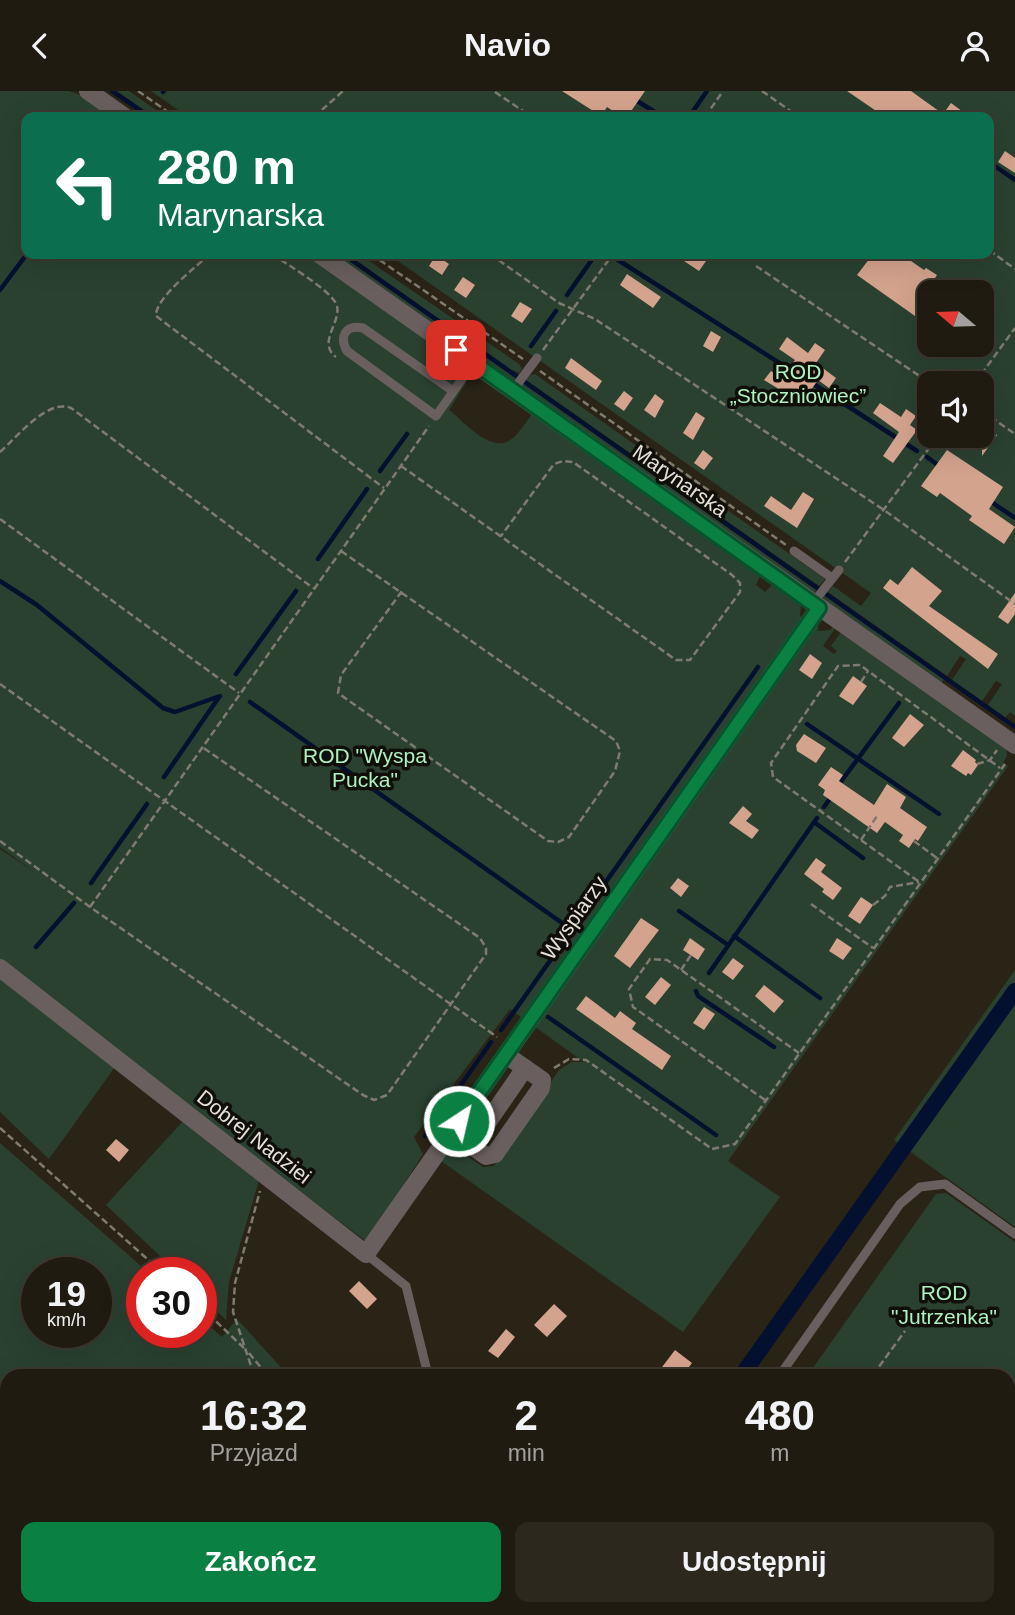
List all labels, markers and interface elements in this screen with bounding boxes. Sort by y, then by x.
icon: back [21,27,59,65]
text: Navio [464,27,551,63]
icon: person [956,27,994,65]
icon: left [42,140,133,231]
text: 280 m [157,140,296,194]
text: Marynarska [157,197,324,233]
north arrow [917,280,994,357]
map controls [917,280,994,448]
pin [426,320,486,380]
icon: arrive [437,331,475,369]
park label: ROD „Stoczniowiec” [730,360,866,407]
button: sound [917,371,994,448]
street label: Marynarska [629,440,732,522]
park label: ROD "Wyspa Pucka" [303,744,427,791]
street label: Wyspiarzy [536,871,611,964]
position arrow [422,1084,496,1158]
street label: Dobrej Nadziei [193,1085,316,1188]
speed limit sign: 30 [126,1257,217,1348]
text: 19 [47,1274,86,1313]
park label: ROD "Jutrzenka" [891,1281,997,1328]
text: km/h [47,1310,86,1330]
text: 16:32 [200,1392,308,1439]
text: 2 [514,1392,538,1439]
text: 480 [745,1392,815,1439]
text: Przyjazd [210,1440,298,1466]
text: min [508,1440,545,1466]
text: m [770,1440,789,1466]
button: Zakończ [21,1522,501,1602]
button: Udostępnij [515,1522,994,1602]

